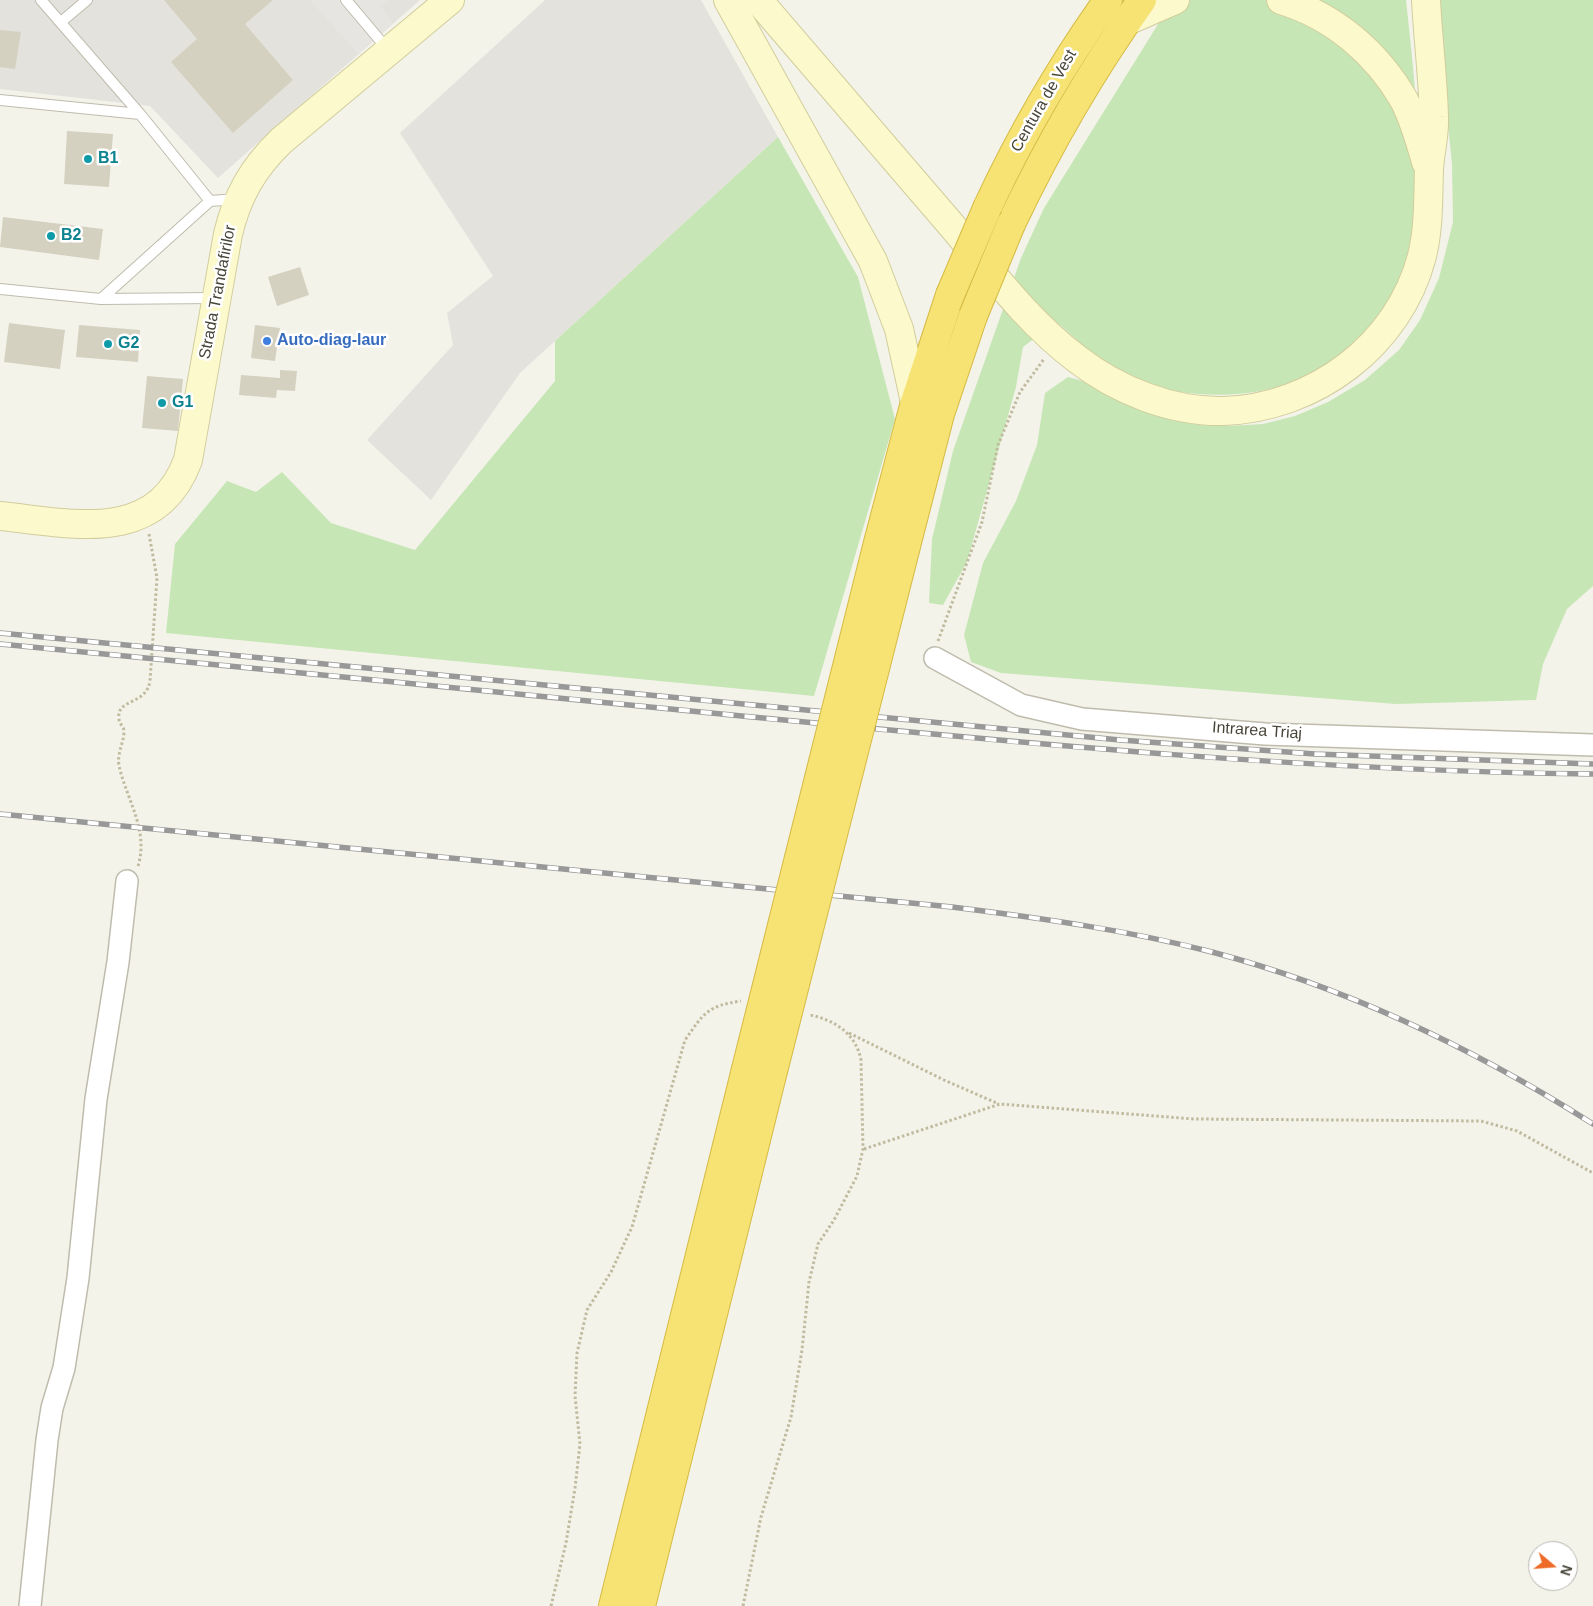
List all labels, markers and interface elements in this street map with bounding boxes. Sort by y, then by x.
street label: Centura de Vest [1007,47,1081,155]
place label: B1 [98,149,118,169]
marker: B1 [82,153,94,165]
street label: Strada Trandafirilor [196,223,240,361]
place label: B2 [61,226,81,246]
marker: B2 [45,230,57,242]
place label: Auto-diag-laur [277,331,386,351]
place label: G2 [118,334,139,354]
marker: Auto-diag-laur [261,335,273,347]
marker: G2 [102,338,114,350]
place label: G1 [172,393,193,413]
marker: G1 [156,397,168,409]
street label: Intrarea Triaj [1211,718,1303,744]
north arrow [1528,1541,1578,1591]
text: N [1557,1563,1575,1578]

